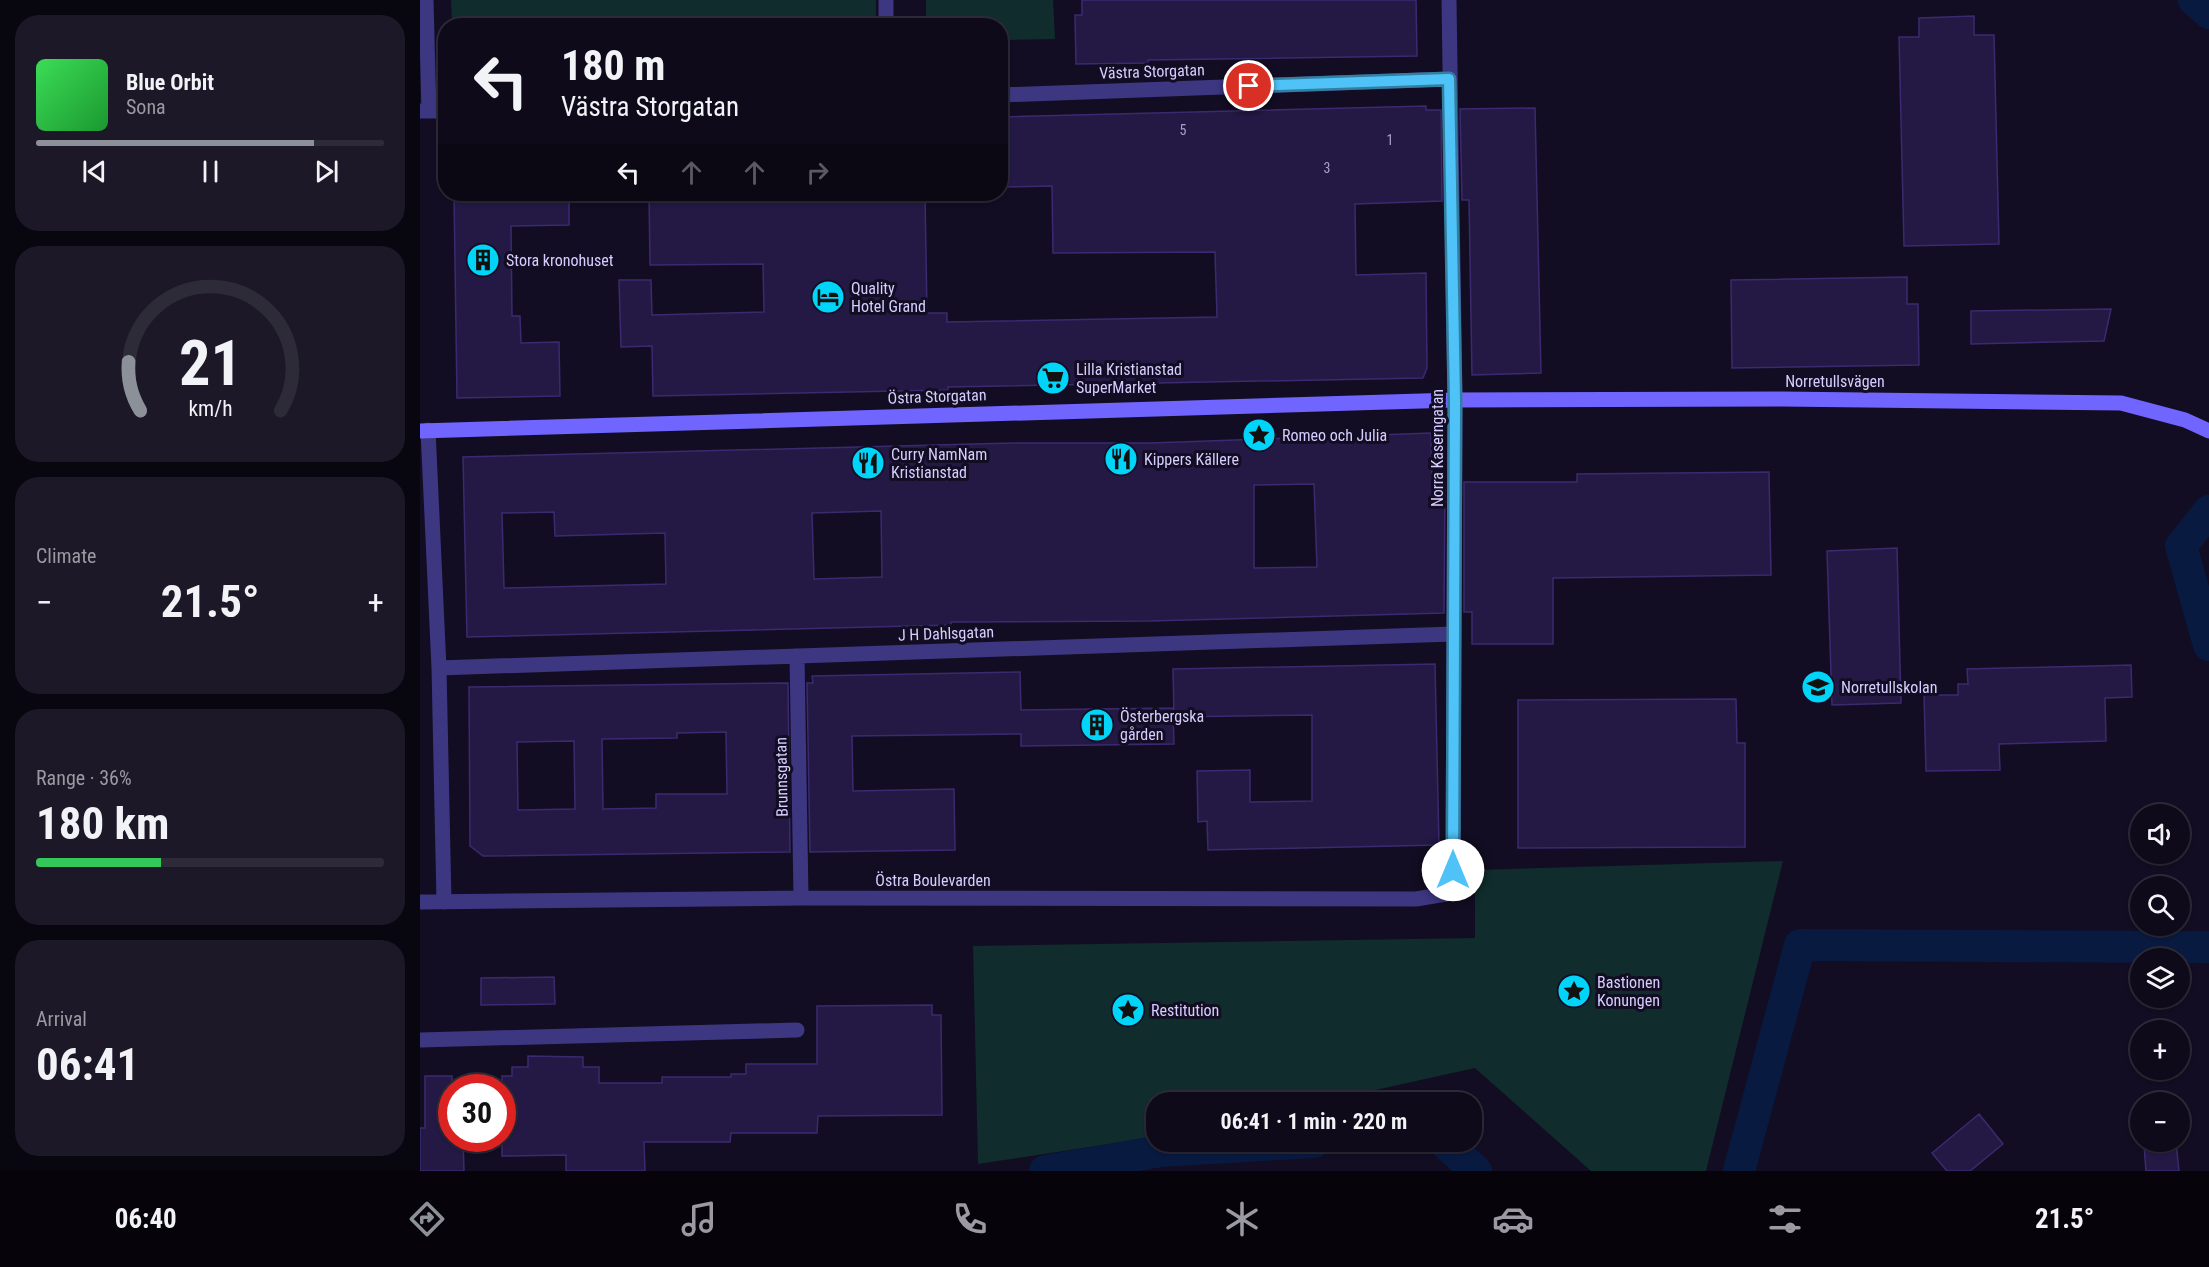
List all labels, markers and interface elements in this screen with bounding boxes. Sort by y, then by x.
text: 180 m [561,41,666,90]
icon: left [462,42,540,120]
street label: Västra Storgatan [1099,60,1205,83]
pin [1223,60,1274,111]
icon: arrive [1232,69,1265,102]
text: Blue Orbit [126,70,214,95]
text: Västra Storgatan [561,91,739,123]
text: Sona [126,95,166,119]
house number: 5 [1180,122,1187,138]
house number: 1 [1387,132,1393,148]
icon: previous [78,155,111,188]
icon: pause [194,155,227,188]
icon: next [310,155,343,188]
icon: left [612,156,645,189]
icon: ahead [675,156,708,189]
icon: ahead [738,156,771,189]
icon: right [801,156,834,189]
house number: 3 [1324,160,1330,176]
building icon: Stora kronohuset [465,242,501,278]
place label: Stora kronohuset [506,251,614,270]
hotel icon: Quality Hotel Grand [810,279,846,315]
place label: Quality Hotel Grand [851,279,926,316]
text: 21 [178,327,242,400]
supermarket icon: Lilla Kristianstad SuperMarket [1035,360,1071,396]
place label: Lilla Kristianstad SuperMarket [1076,360,1182,397]
street label: Norretullsvägen [1785,372,1885,391]
street label: Östra Storgatan [887,385,987,408]
street label: Norra Kaserngatan [1428,389,1447,507]
text: km/h [188,397,232,422]
place icon: Romeo och Julia [1241,417,1277,453]
place label: Romeo och Julia [1282,426,1387,445]
restaurant icon: Kippers Källere [1103,441,1139,477]
restaurant icon: Curry NamNam Kristianstad [850,445,886,481]
place label: Curry NamNam Kristianstad [891,445,987,482]
place label: Kippers Källere [1144,450,1239,469]
text: Climate [36,544,96,568]
text: 21.5° [161,575,259,628]
text: − [36,583,53,622]
text: + [368,583,384,622]
street label: J H Dahlsgatan [898,622,994,645]
school or university icon: Norretullskolan [1800,669,1836,705]
place label: Norretullskolan [1841,678,1937,697]
building icon: Österbergska gården [1079,707,1115,743]
place label: Österbergska gården [1120,707,1204,744]
street label: Brunnsgatan [771,737,792,817]
text: Range · 36% [36,766,132,790]
text: 180 km [36,797,169,850]
map controls [2130,804,2190,1152]
button: sound [2130,804,2190,864]
position arrow [1421,838,1485,902]
street label: Östra Boulevarden [875,871,991,890]
button: search [2130,876,2190,936]
button: layers [2130,948,2190,1008]
place icon: Bastionen Konungen [1556,973,1592,1009]
place label: Bastionen Konungen [1597,973,1660,1010]
place icon: Restitution [1110,992,1146,1028]
place label: Restitution [1151,1001,1219,1020]
text: Arrival [36,1007,87,1031]
button: + [2130,1020,2190,1080]
text: 06:41 [36,1038,139,1091]
speed limit sign: 30 [438,1074,516,1152]
button: − [2130,1092,2190,1152]
text: 06:41 · 1 min · 220 m [1221,1109,1407,1134]
icon: directions [406,1198,448,1240]
icon: music [678,1198,720,1240]
icon: phone [949,1198,991,1240]
icon: climate [1221,1198,1263,1240]
icon: car [1492,1198,1534,1240]
icon: filters [1764,1198,1806,1240]
text: 06:40 [115,1203,177,1235]
text: 21.5° [2035,1203,2094,1235]

